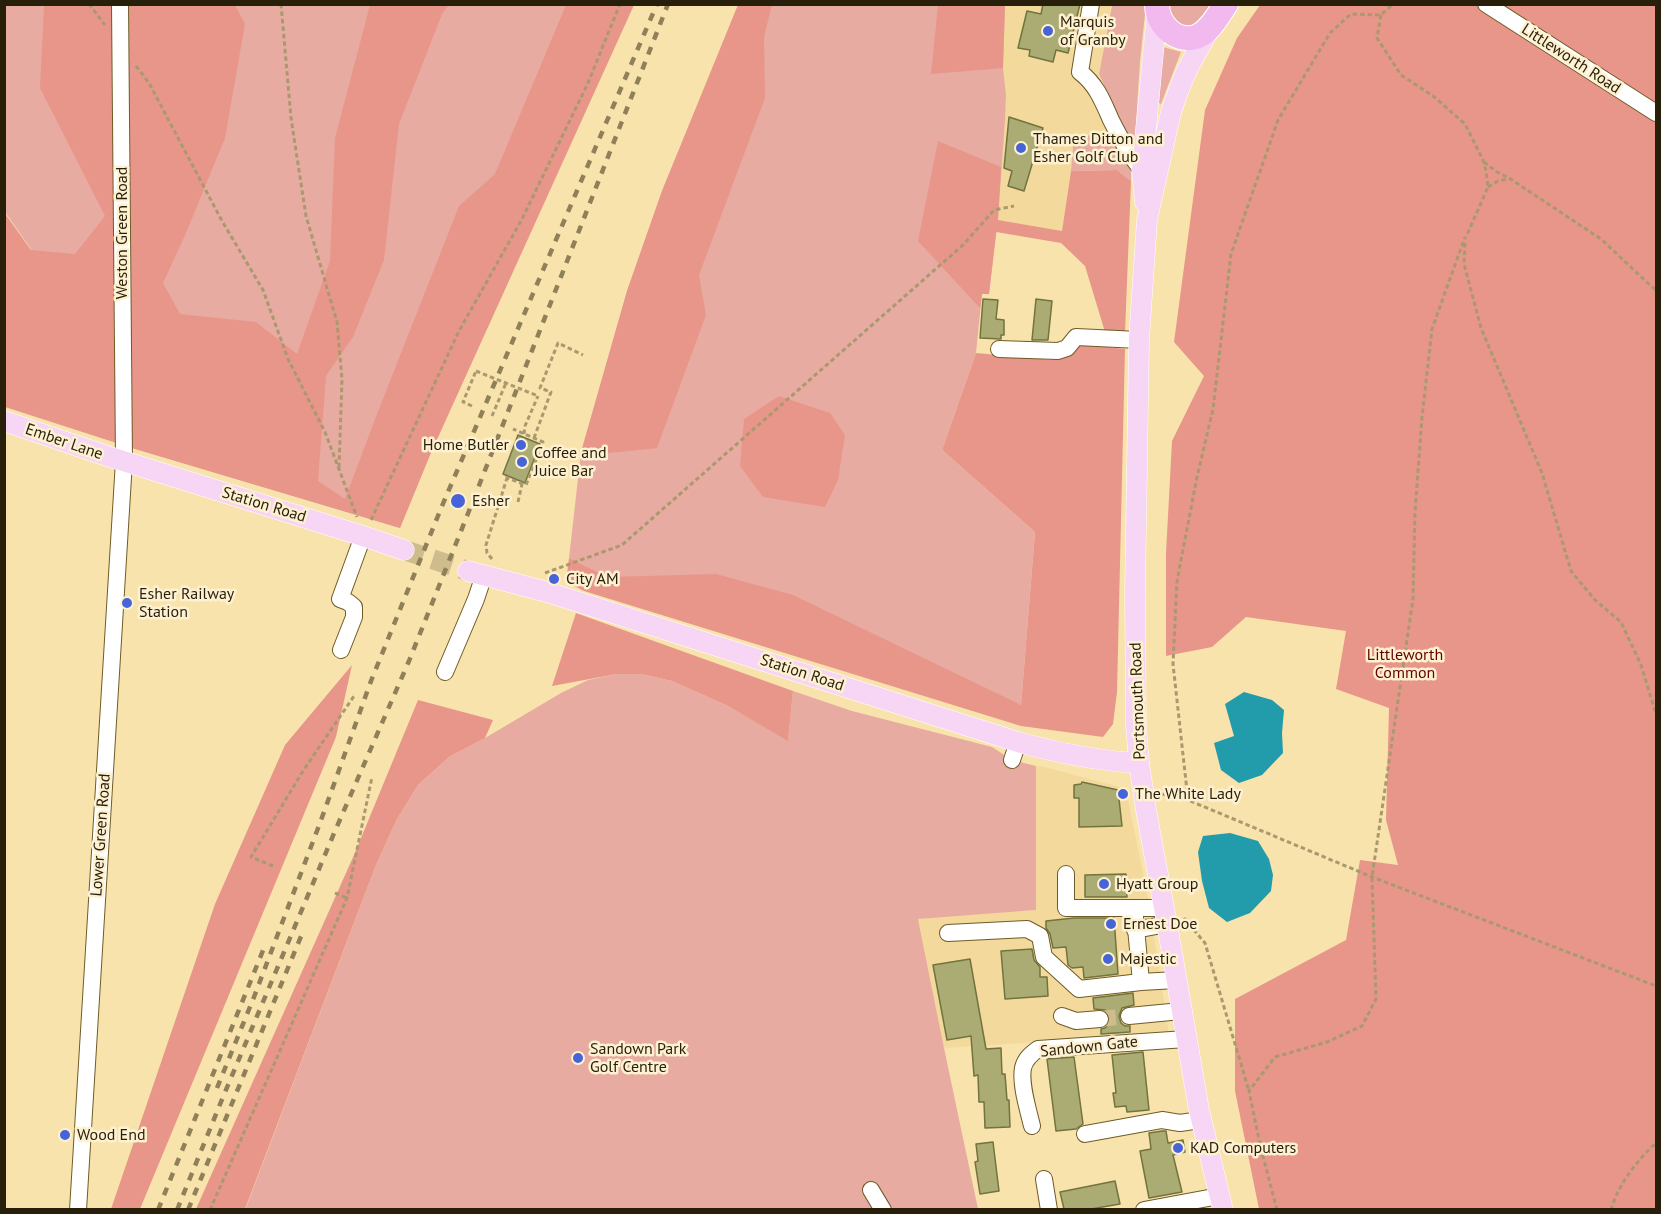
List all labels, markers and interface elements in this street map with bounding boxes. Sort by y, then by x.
place label: Marquis of Granby [1060,12,1126,50]
street label: Littleworth Road [1518,20,1624,98]
marker: Marquis of Granby [1041,24,1055,38]
place label: Thames Ditton and Esher Golf Club [1033,129,1163,167]
marker: Thames Ditton and Esher Golf Club [1014,141,1028,155]
street label: Weston Green Road [112,167,132,299]
street label: Ember Lane [23,420,105,464]
place label: Home Butler [423,435,509,455]
marker: Home Butler [514,438,528,452]
place label: Coffee and Juice Bar [534,443,607,481]
marker: Coffee and Juice Bar [515,455,529,469]
street label: Station Road [220,483,308,527]
place label: Esher [472,491,510,511]
marker: Esher [449,492,467,510]
place label: City AM [566,569,619,589]
marker: City AM [547,572,561,586]
place label: Esher Railway Station [139,584,234,622]
marker: Esher Railway Station [120,596,134,610]
street label: Portsmouth Road [1126,642,1150,760]
park label: Littleworth Common [1367,645,1443,683]
street label: Station Road [758,650,846,696]
street label: Lower Green Road [87,773,115,897]
place label: The White Lady [1135,784,1241,804]
marker: The White Lady [1116,787,1130,801]
place label: Hyatt Group [1116,874,1198,894]
marker: Hyatt Group [1097,877,1111,891]
place label: Ernest Doe [1123,914,1197,934]
marker: Ernest Doe [1104,917,1118,931]
place label: Majestic [1120,949,1177,969]
marker: Majestic [1101,952,1115,966]
street label: Sandown Gate [1039,1032,1139,1062]
place label: Sandown Park Golf Centre [590,1039,686,1077]
marker: Sandown Park Golf Centre [571,1051,585,1065]
place label: Wood End [77,1125,146,1145]
marker: Wood End [58,1128,72,1142]
place label: KAD Computers [1190,1138,1296,1158]
marker: KAD Computers [1171,1141,1185,1155]

